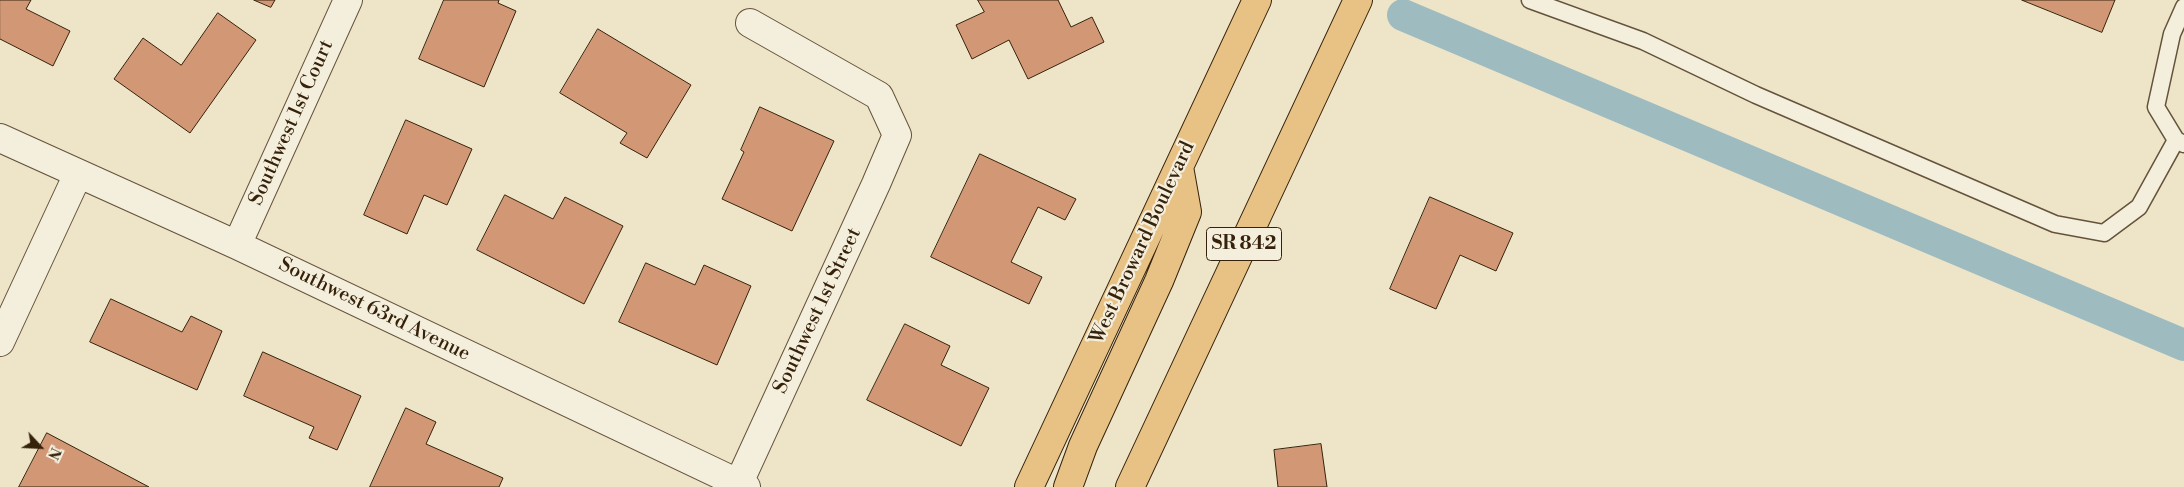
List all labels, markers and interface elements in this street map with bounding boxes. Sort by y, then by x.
street label: Southwest 1st Court [245,37,339,209]
street label: West Broward Boulevard [1085,138,1201,348]
street label: Southwest 1st Street [769,224,867,398]
road number: SR 842 [1206,228,1282,260]
street label: Southwest 63rd Avenue [274,253,474,367]
north arrow [15,422,65,472]
text: N [43,445,64,462]

